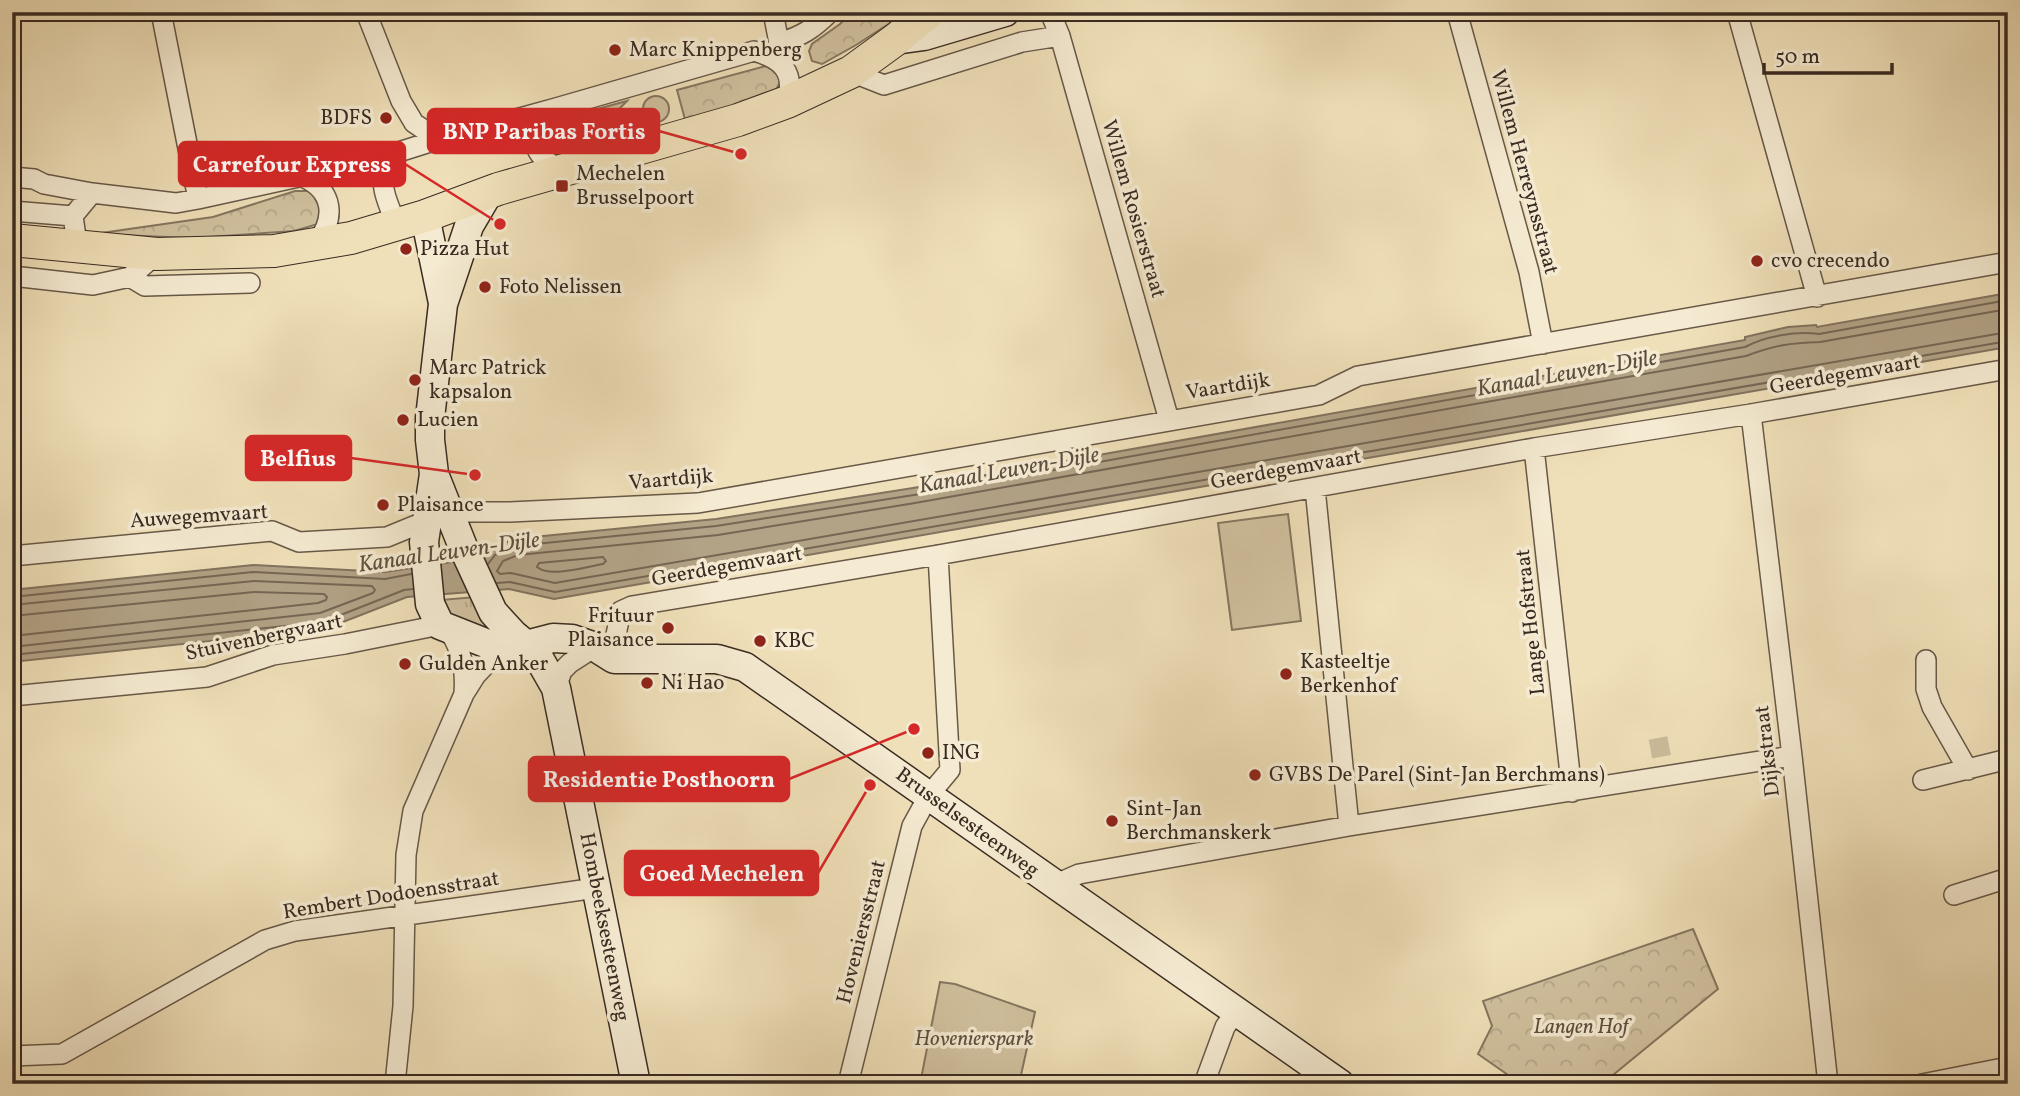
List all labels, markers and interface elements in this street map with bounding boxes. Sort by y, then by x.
scale bar [1764,32,1892,76]
place label: Marc Knippenberg [629,36,802,65]
marker: Marc Knippenberg [607,42,623,58]
text: 50 m [1775,43,1820,72]
street label: Willem Herreynsstraat [1483,66,1565,278]
place label: BDFS [320,104,372,133]
callout: BNP Paribas Fortis [428,109,659,153]
marker: BDFS [378,110,394,126]
street label: Willem Rosierstraat [1094,116,1172,302]
text: BNP Paribas Fortis [442,117,646,149]
callout: Carrefour Express [179,142,405,186]
text: Carrefour Express [193,150,391,182]
place label: Mechelen Brusselpoort [576,160,694,213]
marker: Mechelen Brusselpoort [554,178,570,194]
place label: Pizza Hut [420,235,509,264]
marker: Pizza Hut [398,241,414,257]
place label: cvo crecendo [1771,247,1890,276]
marker: cvo crecendo [1749,253,1765,269]
place label: Foto Nelissen [499,273,622,302]
marker: Foto Nelissen [477,279,493,295]
water label: Kanaal Leuven-Dijle [1474,342,1660,406]
street label: Geerdegemvaart [1767,347,1923,403]
place label: Marc Patrick kapsalon [429,354,547,407]
street label: Vaartdijk [1184,366,1273,408]
marker: Marc Patrick kapsalon [407,372,423,388]
place label: Lucien [417,406,479,435]
marker: Lucien [395,412,411,428]
callout: Belfius [246,436,351,480]
water label: Kanaal Leuven-Dijle [916,439,1102,503]
street label: Geerdegemvaart [1208,442,1364,498]
text: Belfius [260,444,336,476]
street label: Vaartdijk [628,462,715,498]
place label: Plaisance [397,491,484,520]
marker: Plaisance [375,497,391,513]
street label: Auwegemvaart [129,498,269,536]
water label: Kanaal Leuven-Dijle [356,524,542,582]
street label: Geerdegemvaart [649,539,805,595]
street label: Lange Hofstraat [1509,547,1553,697]
place label: Frituur Plaisance [567,602,654,655]
street label: Stuivenbergvaart [183,607,345,669]
marker: Frituur Plaisance [660,620,676,636]
place label: KBC [774,627,815,656]
marker: KBC [752,633,768,649]
place label: Kasteeltje Berkenhof [1300,648,1398,701]
place label: Gulden Anker [419,650,548,679]
marker: Gulden Anker [397,656,413,672]
marker: Kasteeltje Berkenhof [1278,666,1294,682]
place label: Ni Hao [661,669,725,698]
marker: Ni Hao [639,675,655,691]
street label: Dijkstraat [1748,704,1788,798]
place label: ING [942,739,980,768]
marker: ING [920,745,936,761]
callout: Residentie Posthoorn [529,757,789,801]
street label: Brusselsesteenweg [889,761,1045,885]
place label: GVBS De Parel (Sint-Jan Berchmans) [1269,761,1605,790]
text: Residentie Posthoorn [543,765,775,797]
marker: GVBS De Parel (Sint-Jan Berchmans) [1247,767,1263,783]
place label: Sint-Jan Berchmanskerk [1126,795,1272,848]
marker: Sint-Jan Berchmanskerk [1104,813,1120,829]
street label: Hombeeksesteenweg [571,830,637,1024]
callout: Goed Mechelen [625,851,818,895]
street label: Hoveniersstraat [830,857,894,1007]
text: Goed Mechelen [639,859,805,891]
street label: Rembert Dodoensstraat [281,865,501,927]
park label: Langen Hof [1533,1013,1632,1042]
park label: Hovenierspark [915,1025,1034,1054]

